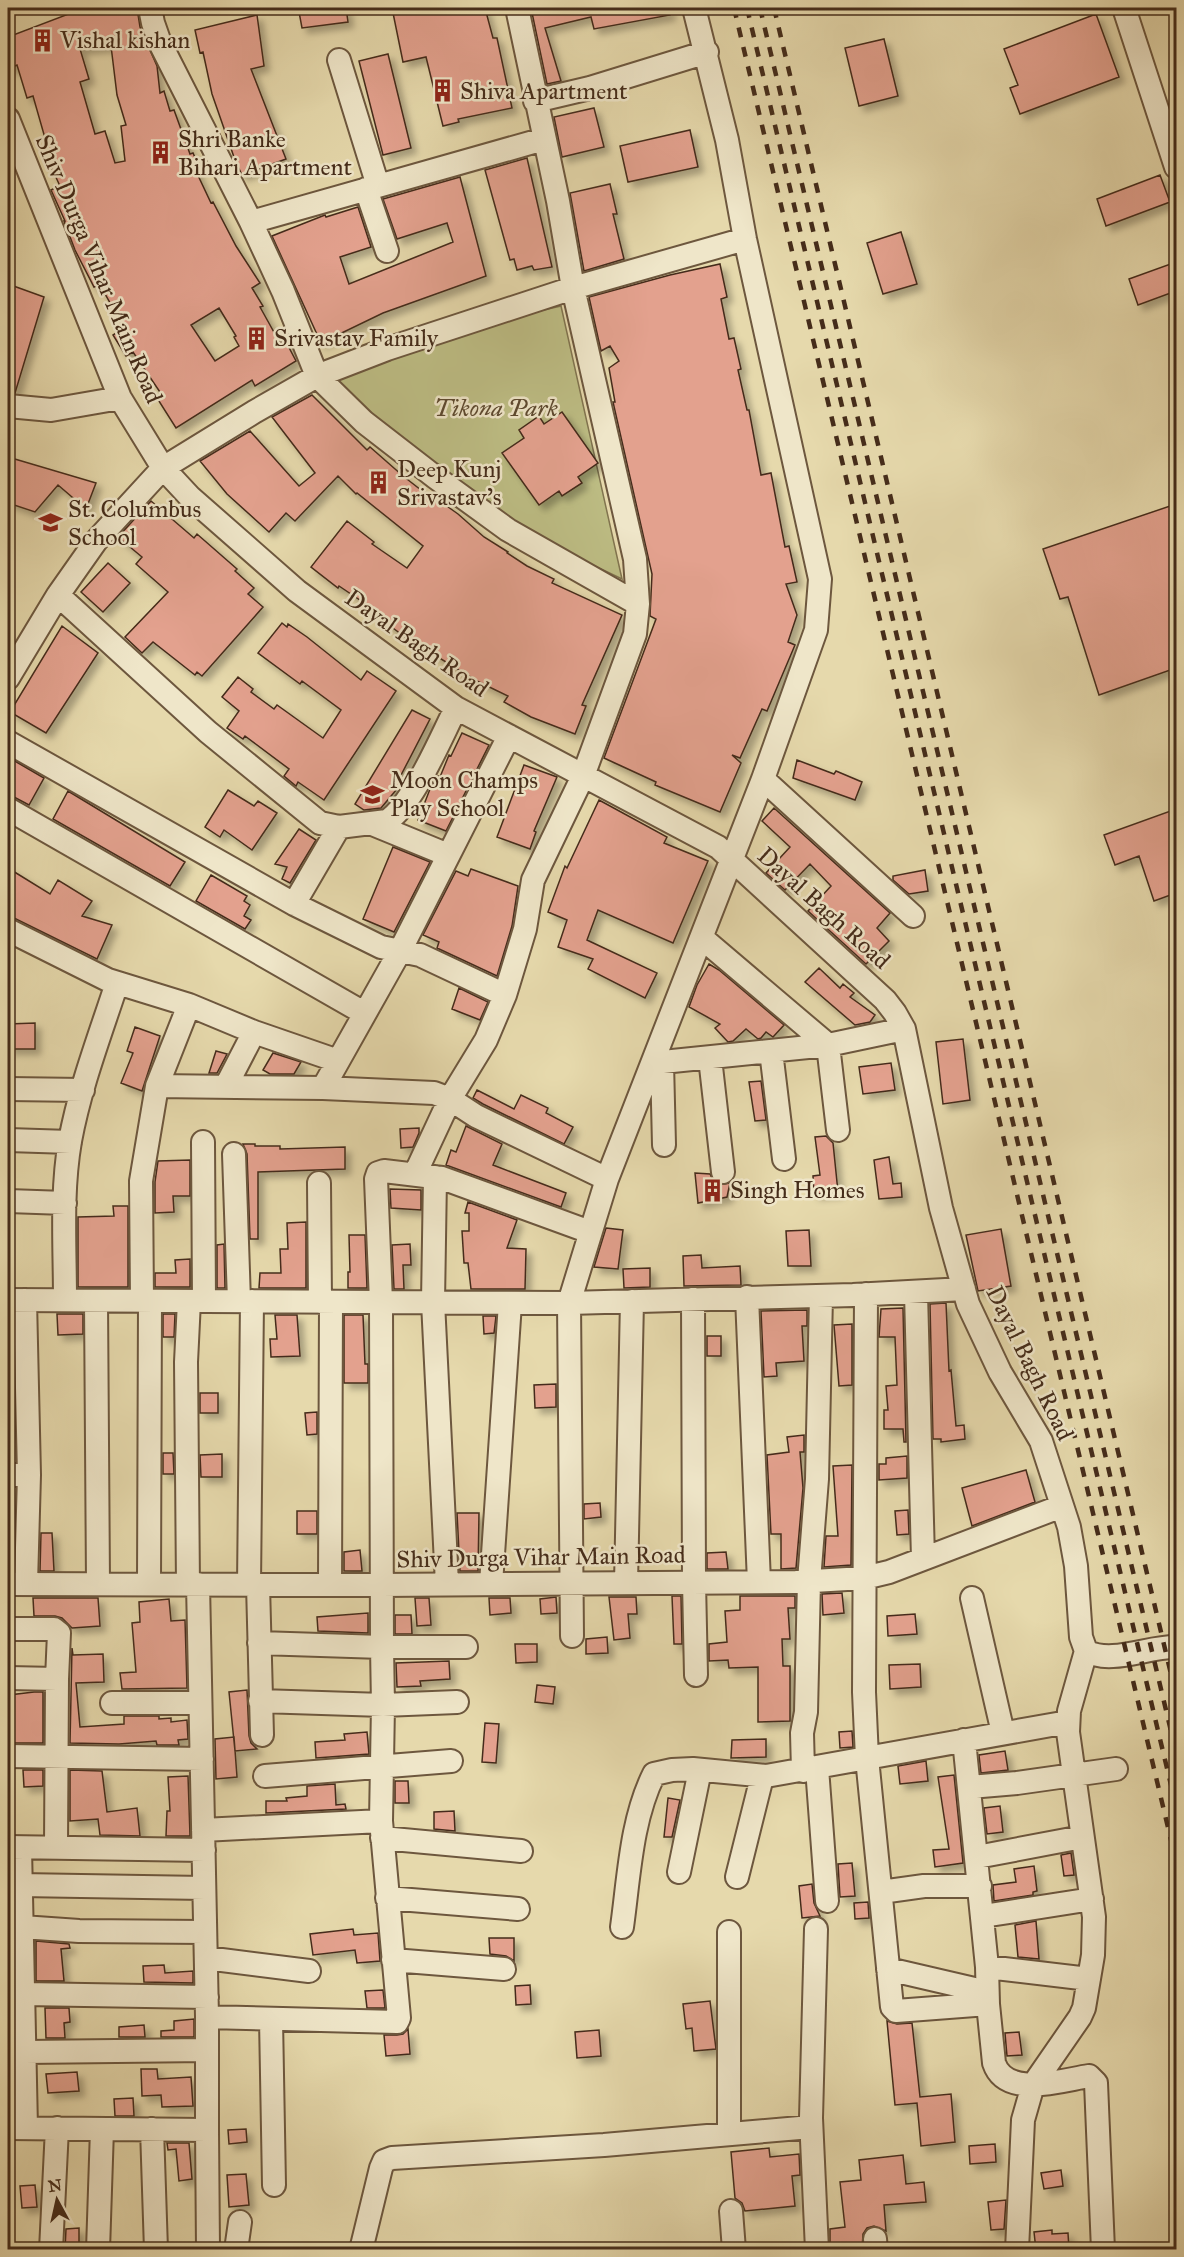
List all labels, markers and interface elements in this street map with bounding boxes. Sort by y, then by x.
place label: Vishal kishan [59,25,190,55]
building icon: Vishal kishan [29,27,55,53]
place label: Shiva Apartment [460,76,628,106]
building icon: Shiva Apartment [429,78,455,104]
place label: Shri Banke Bihari Apartment [178,124,352,182]
street label: Shiv Durga Vihar Main Road [29,130,169,408]
building icon: Shri Banke Bihari Apartment [147,140,173,166]
place label: Srivastav Family [274,323,439,353]
building icon: Srivastav Family [243,325,269,351]
park label: Tikona Park [434,393,558,423]
place label: Deep Kunj Srivastav's [397,454,501,512]
building icon: Deep Kunj Srivastav's [366,470,392,496]
place label: St. Columbus School [68,494,201,552]
school or university icon: St. Columbus School [37,510,63,536]
street label: Dayal Bagh Road [339,582,495,704]
place label: Moon Champs Play School [390,765,538,823]
school or university icon: Moon Champs Play School [359,781,385,807]
street label: Dayal Bagh Road [751,840,897,976]
place label: Singh Homes [730,1175,865,1205]
building icon: Singh Homes [699,1177,725,1203]
street label: Dayal Bagh Road [980,1281,1080,1445]
street label: Shiv Durga Vihar Main Road [396,1539,686,1575]
north arrow [27,2170,87,2230]
text: N [47,2175,63,2196]

